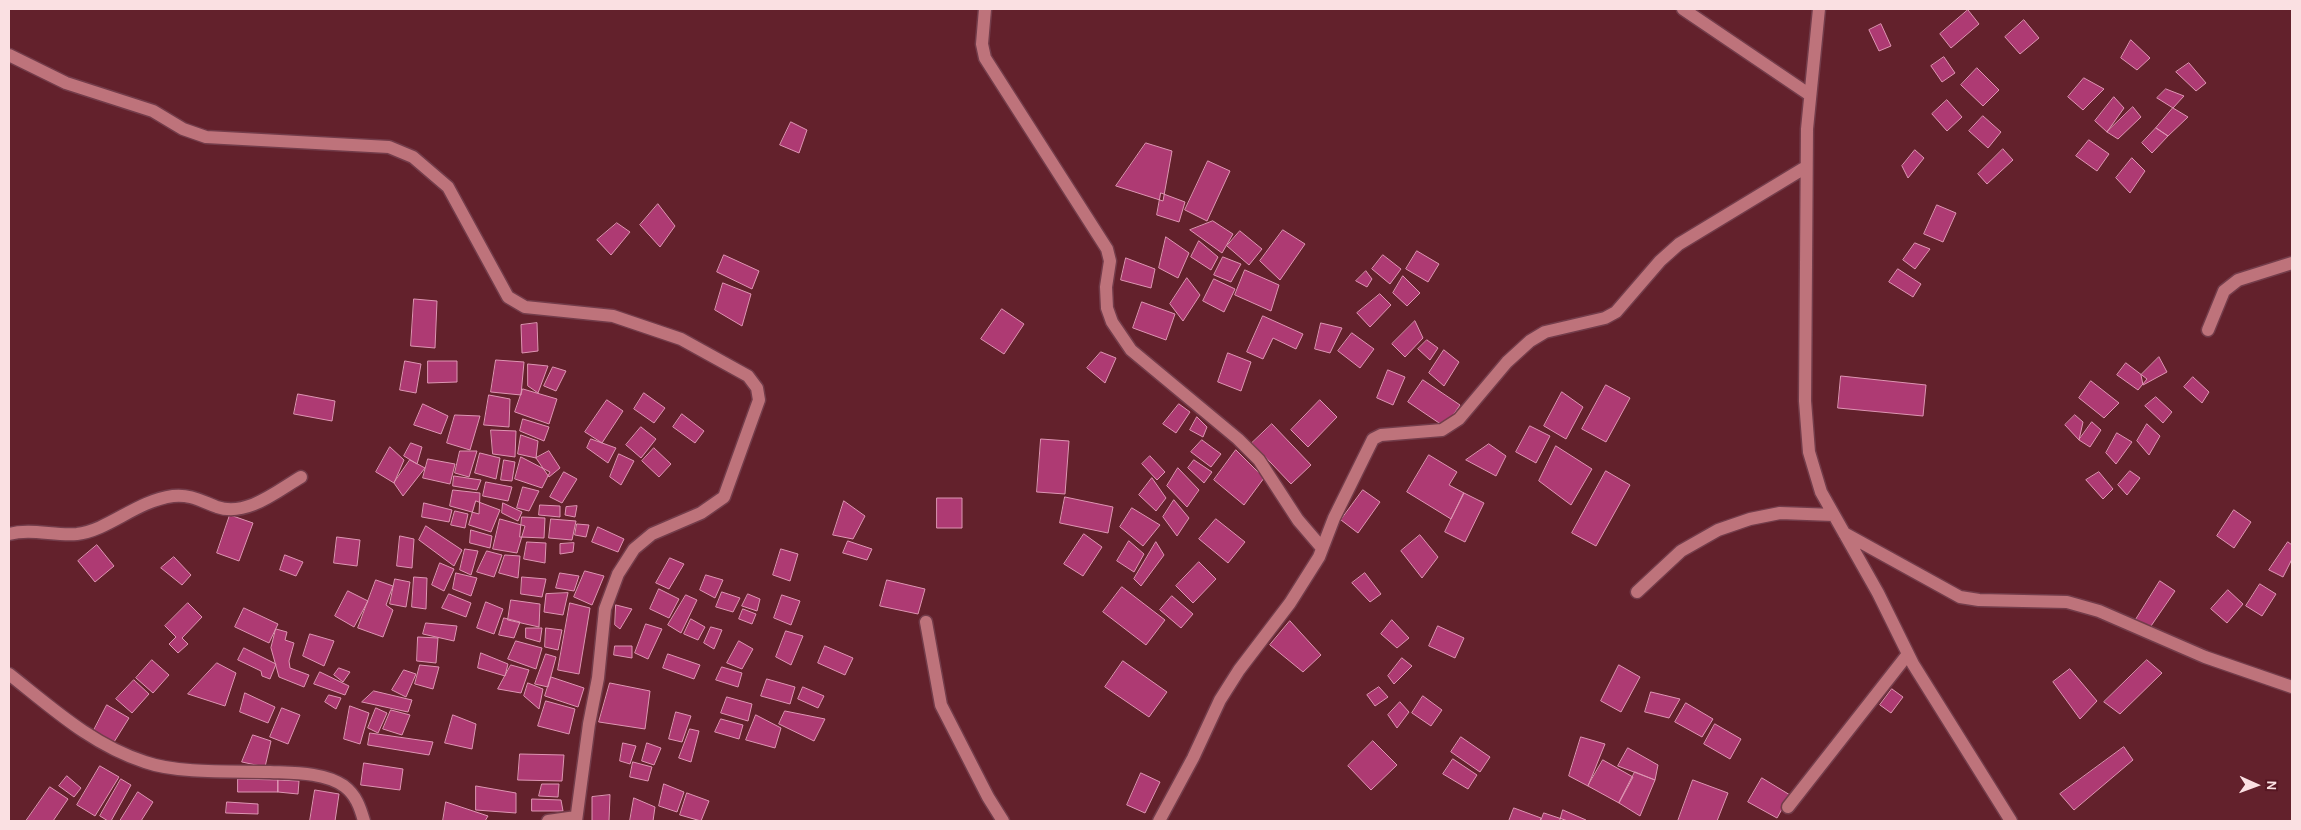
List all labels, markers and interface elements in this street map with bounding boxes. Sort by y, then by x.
north arrow [2231,760,2281,810]
text: N [2263,780,2280,791]

